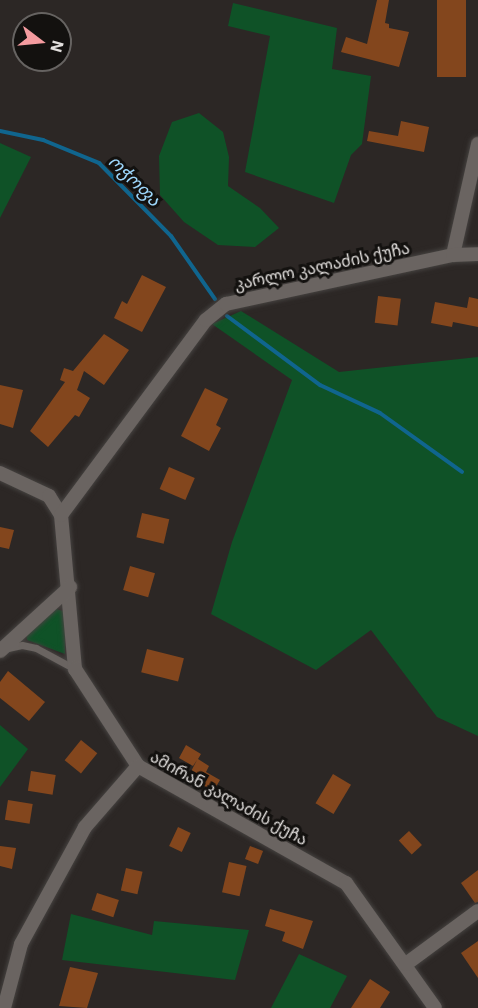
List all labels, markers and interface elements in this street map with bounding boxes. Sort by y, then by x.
north arrow [12,12,72,72]
text: N [46,38,69,55]
water label: ოჭოფა [103,151,165,211]
street label: კარლო კალაძის ქუჩა [233,238,411,294]
street label: ამირან კალაძის ქუჩა [147,747,311,849]

